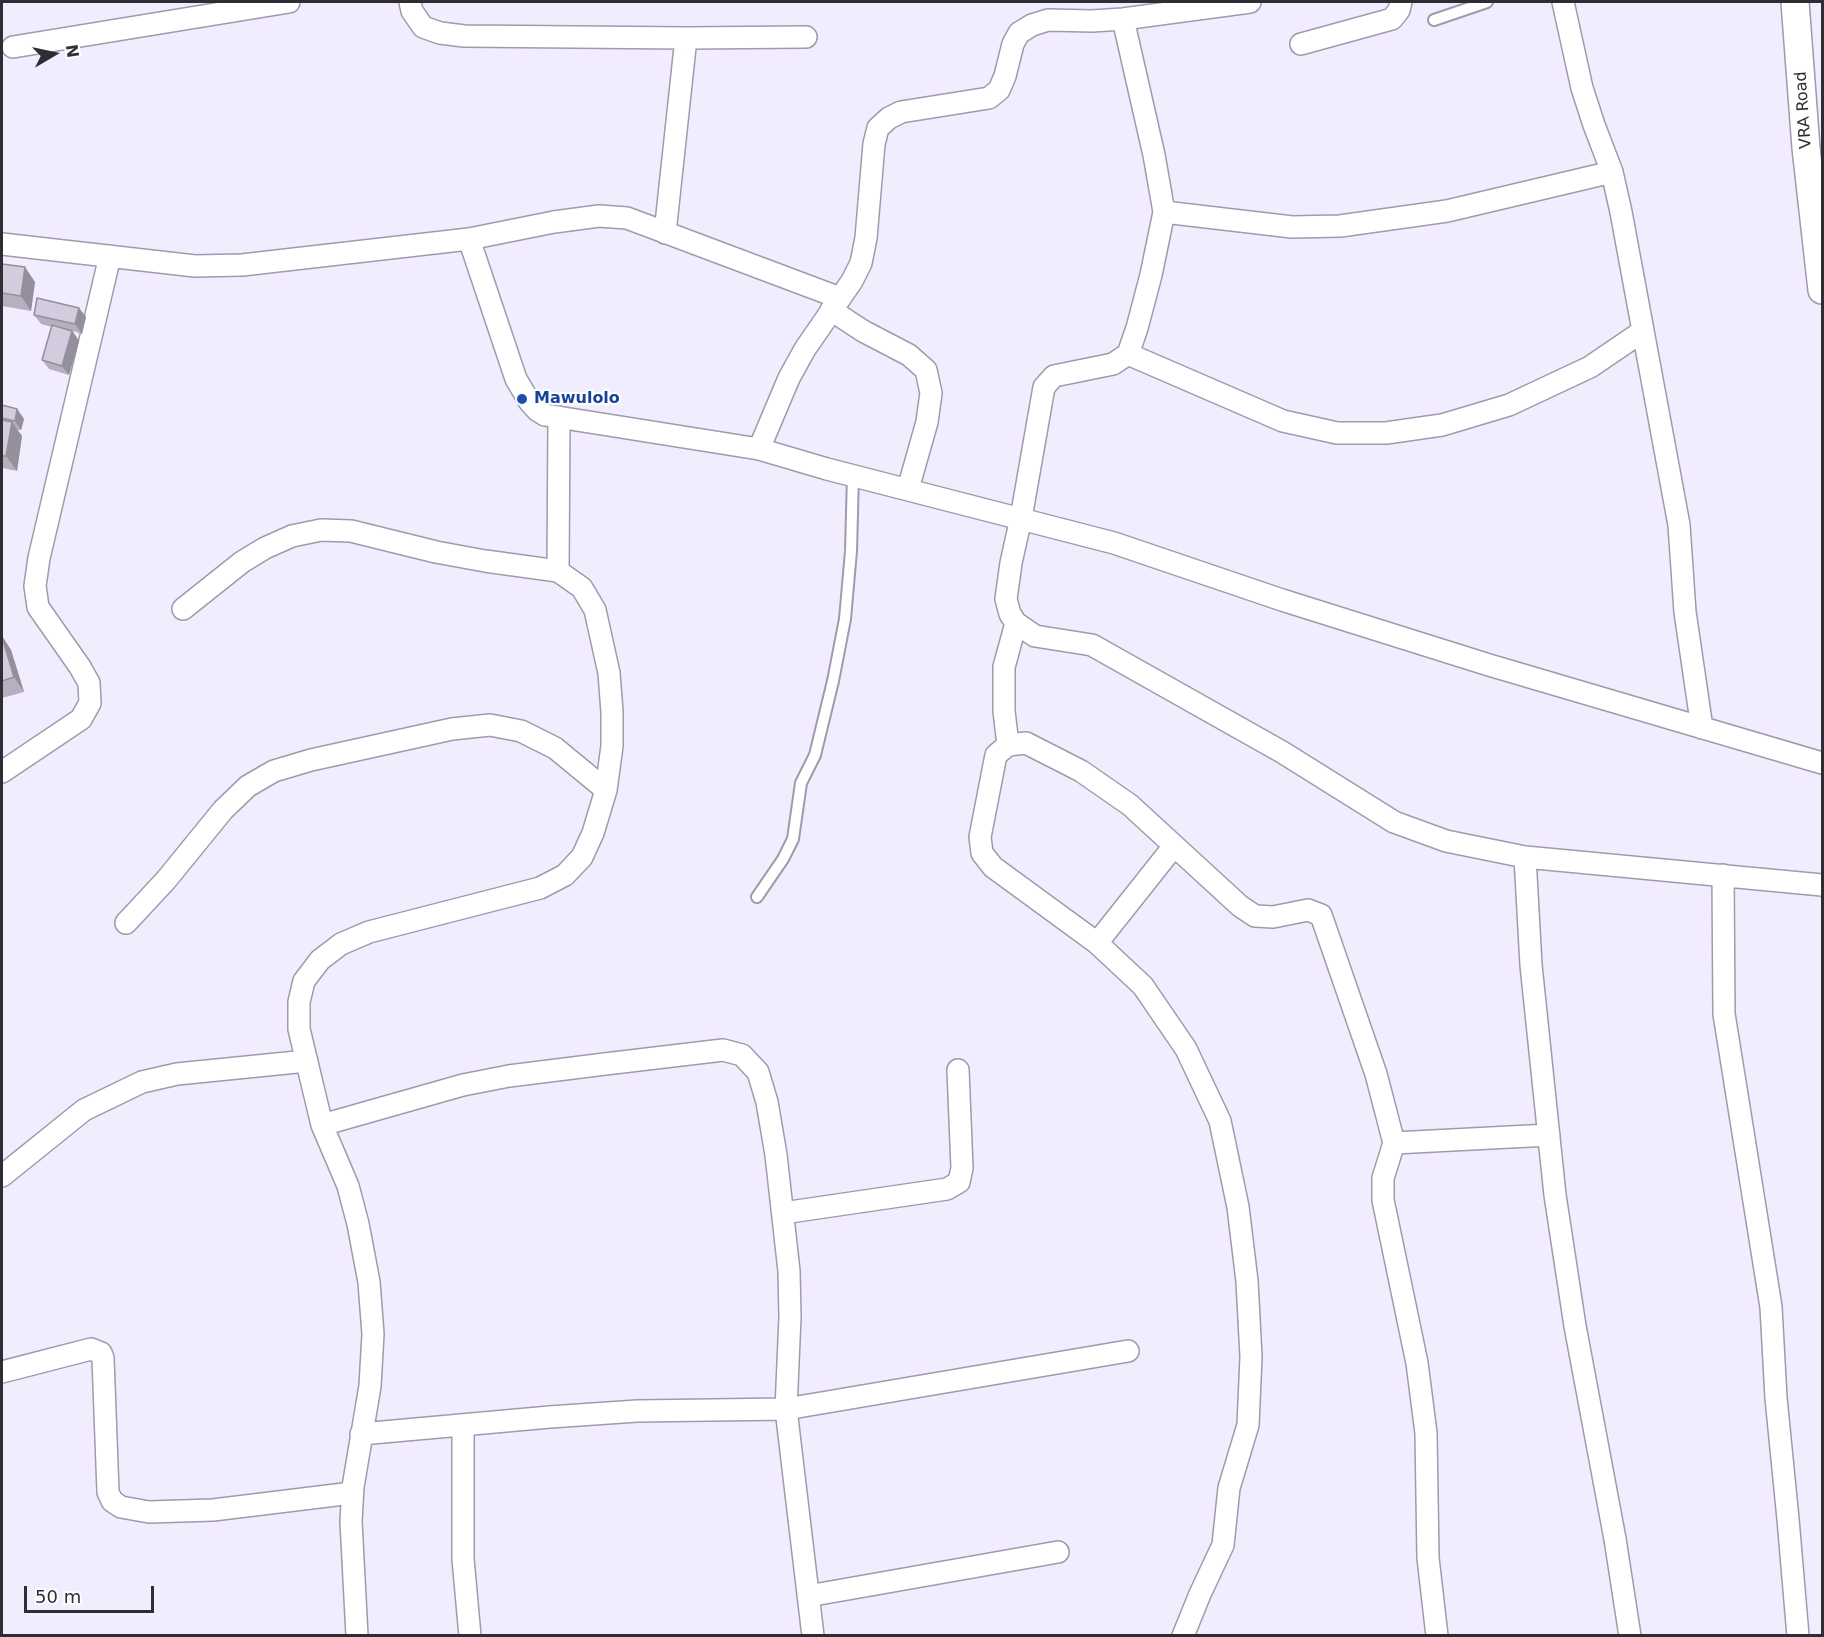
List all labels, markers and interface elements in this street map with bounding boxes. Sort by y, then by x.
north arrow [24,24,84,84]
text: N [62,43,83,59]
street label: VRA Road [1792,71,1816,149]
place label: Mawulolo [534,389,620,409]
marker: Mawulolo [515,392,529,406]
scale bar [27,1574,158,1612]
text: 50 m [35,1586,81,1607]

